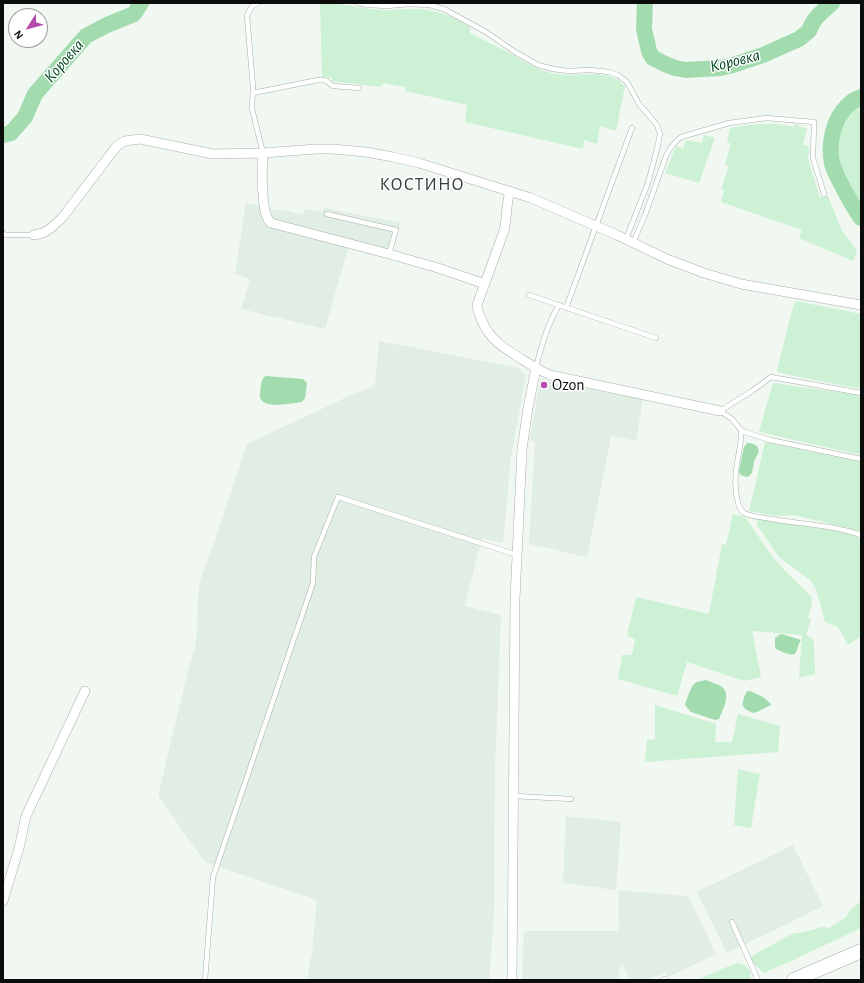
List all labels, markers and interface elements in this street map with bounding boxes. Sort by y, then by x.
north arrow [8,8,48,48]
text: N [12,28,25,41]
water label: Коровка [40,35,88,87]
water label: Коровка [708,45,762,77]
district label: КОСТИНО [379,174,465,196]
place label: Ozon [552,375,584,395]
marker: Ozon [539,380,549,390]

